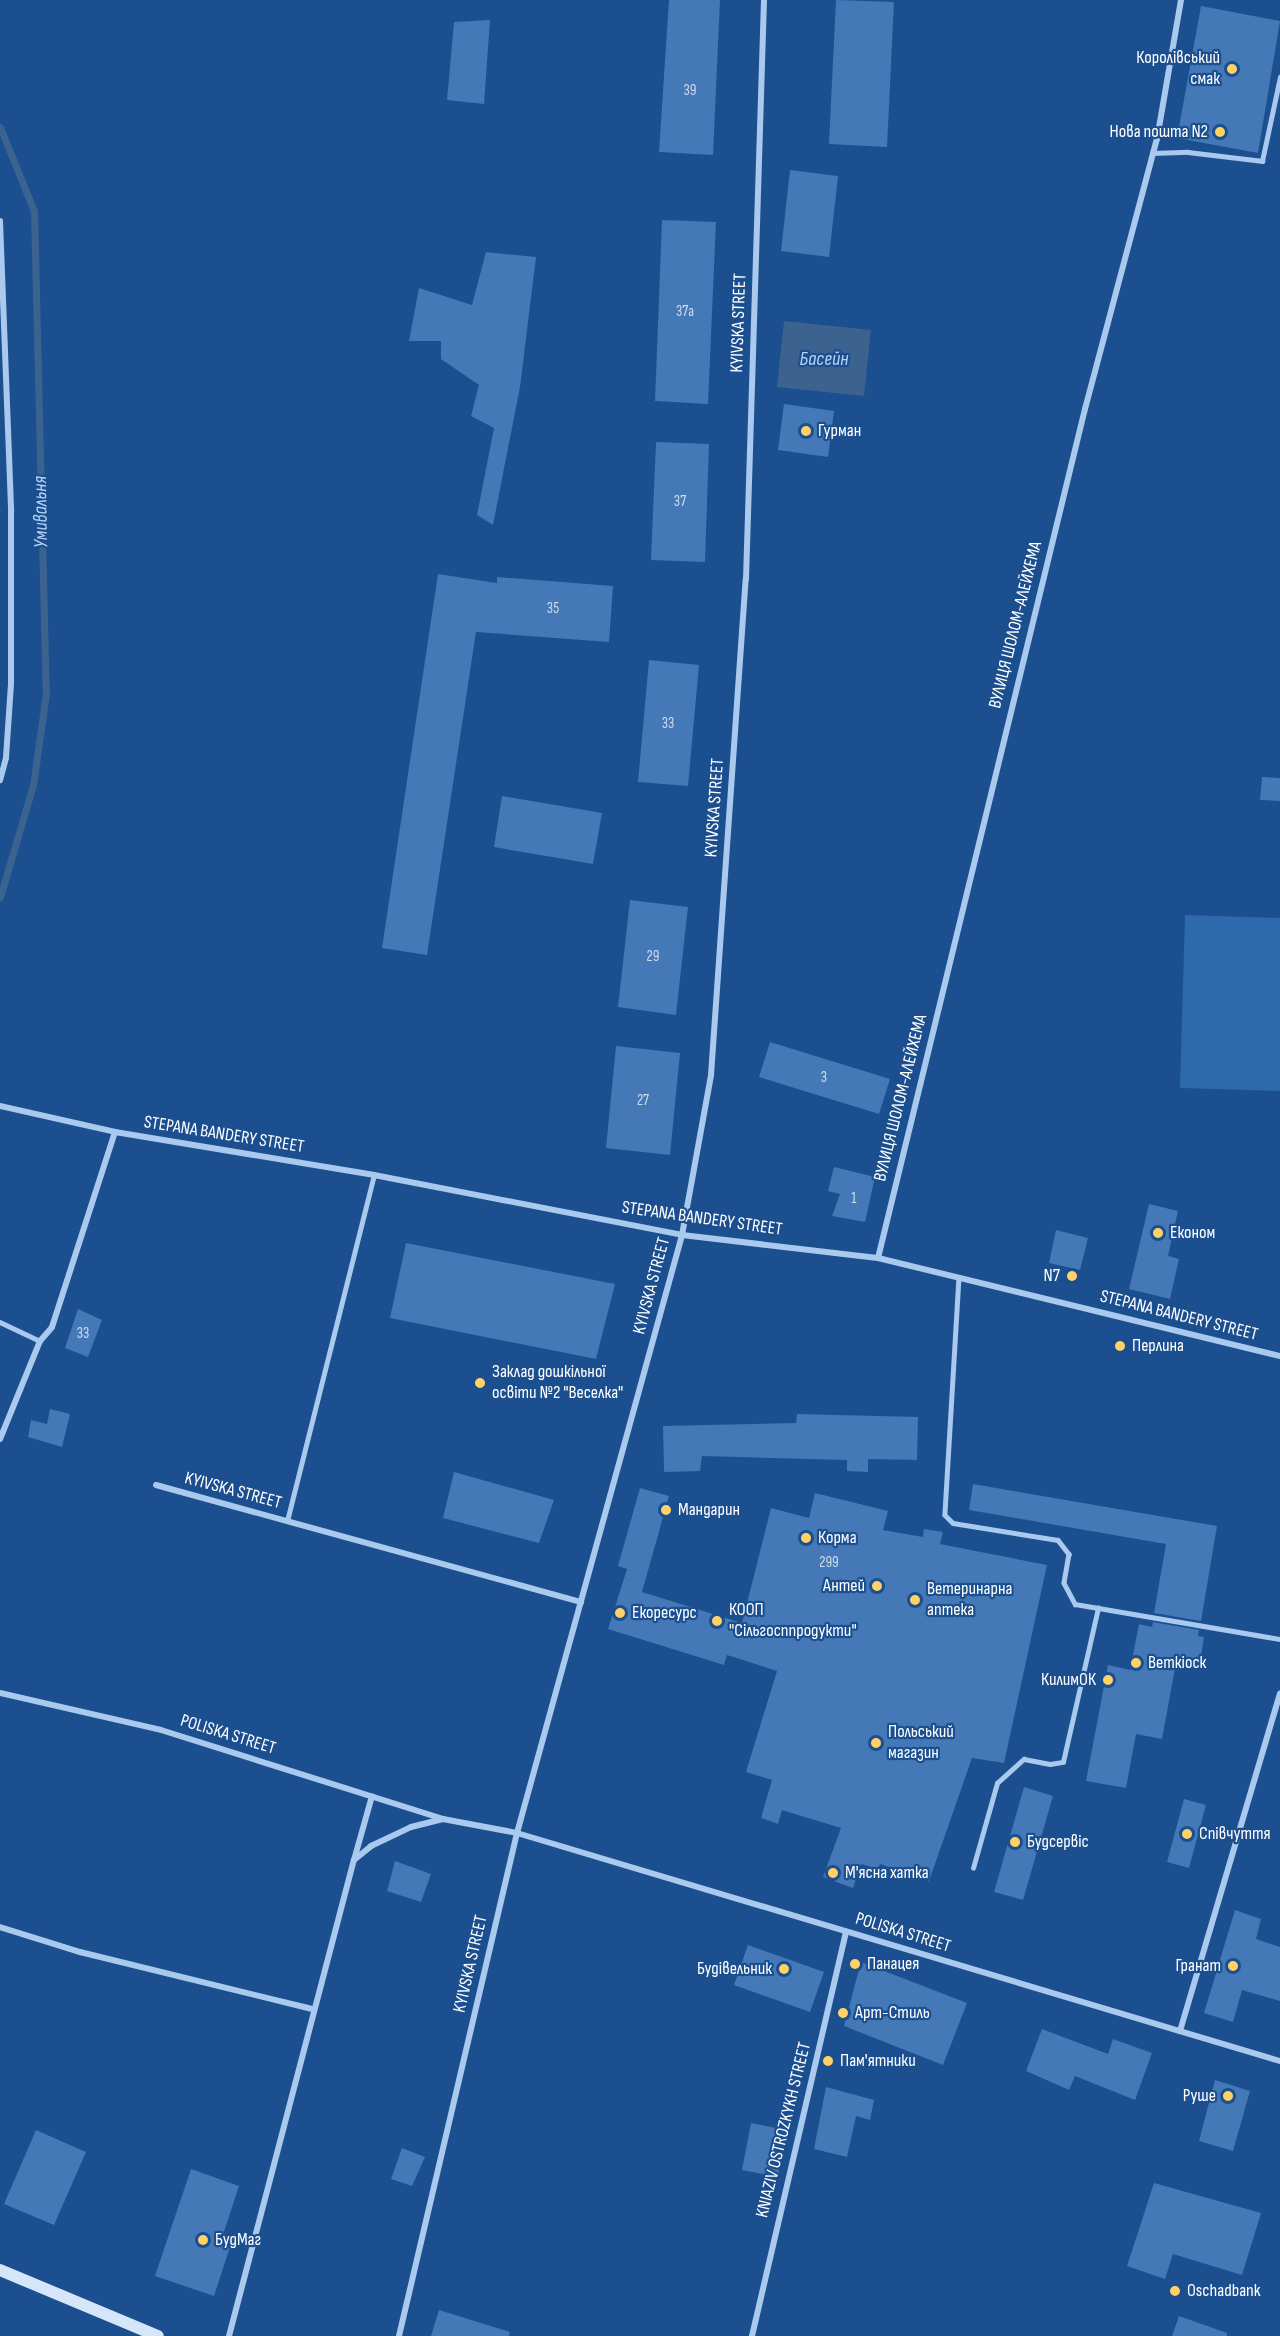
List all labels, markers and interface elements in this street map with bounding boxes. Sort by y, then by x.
place label: Королівський смак [1136,48,1220,90]
marker: Королівський смак [1225,62,1239,76]
house number: 39 [684,82,696,100]
place label: Нова пошта N2 [1110,121,1208,143]
marker: Нова пошта N2 [1213,125,1227,139]
street label: KYIVSKA STREET [726,273,752,373]
house number: 37а [676,303,694,321]
water label: Басейн [800,347,848,371]
place label: Гурман [818,420,861,442]
marker: Гурман [799,424,813,438]
water label: Умивальня [28,476,54,548]
house number: 37 [674,493,686,511]
street label: ВУЛИЦЯ ШОЛОМ-АЛЕЙХЕМА [985,539,1047,711]
house number: 35 [547,600,559,618]
house number: 33 [662,715,674,733]
street label: KYIVSKA STREET [701,758,729,858]
house number: 29 [647,948,659,966]
street label: ВУЛИЦЯ ШОЛОМ-АЛЕЙХЕМА [870,1012,932,1184]
house number: 3 [821,1069,827,1087]
house number: 27 [637,1092,649,1110]
street label: STEPANA BANDERY STREET [142,1112,306,1158]
house number: 1 [851,1190,857,1208]
street label: STEPANA BANDERY STREET [620,1197,784,1241]
place label: Економ [1170,1222,1215,1244]
marker: Економ [1151,1226,1165,1240]
street label: KYIVSKA STREET [629,1235,675,1337]
place label: N7 [1044,1265,1060,1287]
marker: N7 [1065,1269,1079,1283]
street label: STEPANA BANDERY STREET [1098,1286,1260,1346]
house number: 33 [77,1325,89,1343]
place label: Перлина [1132,1335,1184,1357]
marker: Перлина [1113,1339,1127,1353]
place label: Заклад дошкільної освіти №2 "Веселка" [492,1362,623,1404]
marker: Заклад дошкільної освіти №2 "Веселка" [473,1376,487,1390]
street label: KYIVSKA STREET [182,1468,284,1514]
place label: Мандарин [678,1499,740,1521]
marker: Мандарин [659,1503,673,1517]
place label: Корма [818,1527,857,1549]
marker: Корма [799,1531,813,1545]
house number: 299 [819,1554,839,1572]
place label: Антей [823,1575,865,1597]
marker: Антей [870,1579,884,1593]
place label: Ветеринарна аптека [927,1579,1012,1622]
marker: Ветеринарна аптека [908,1593,922,1607]
place label: КООП "Сільгосппродукти" [729,1600,857,1642]
place label: Екоресурс [632,1602,697,1624]
marker: Екоресурс [613,1606,627,1620]
marker: КООП "Сільгосппродукти" [710,1614,724,1628]
place label: Веткіоск [1148,1652,1206,1674]
marker: Веткіоск [1129,1656,1143,1670]
place label: КилимОК [1041,1669,1096,1691]
marker: КилимОК [1101,1673,1115,1687]
street label: POLISKA STREET [178,1710,278,1760]
place label: Польський магазин [888,1722,954,1764]
marker: Польський магазин [869,1736,883,1750]
place label: Співчуття [1199,1823,1271,1845]
marker: Співчуття [1180,1827,1194,1841]
place label: Будсервіс [1027,1831,1089,1853]
marker: Будсервіс [1008,1835,1022,1849]
place label: М'ясна хатка [845,1862,929,1884]
marker: М'ясна хатка [826,1866,840,1880]
street label: POLISKA STREET [853,1908,953,1958]
street label: KYIVSKA STREET [449,1913,493,2015]
place label: Панацея [867,1953,919,1975]
place label: Гранат [1175,1955,1221,1977]
marker: Панацея [848,1957,862,1971]
place label: Будівельник [697,1958,772,1980]
marker: Гранат [1226,1959,1240,1973]
marker: Будівельник [777,1962,791,1976]
place label: Арт-Стиль [855,2002,930,2024]
marker: Арт-Стиль [836,2006,850,2020]
street label: KNIAZIV OSTROZKYKH STREET [752,2040,816,2220]
place label: Пам'ятники [840,2050,916,2072]
marker: Пам'ятники [821,2054,835,2068]
place label: Руше [1183,2085,1216,2107]
marker: Руше [1221,2089,1235,2103]
place label: БудМаг [215,2229,261,2251]
marker: БудМаг [196,2233,210,2247]
place label: Oschadbank [1187,2280,1261,2302]
marker: Oschadbank [1168,2284,1182,2298]

